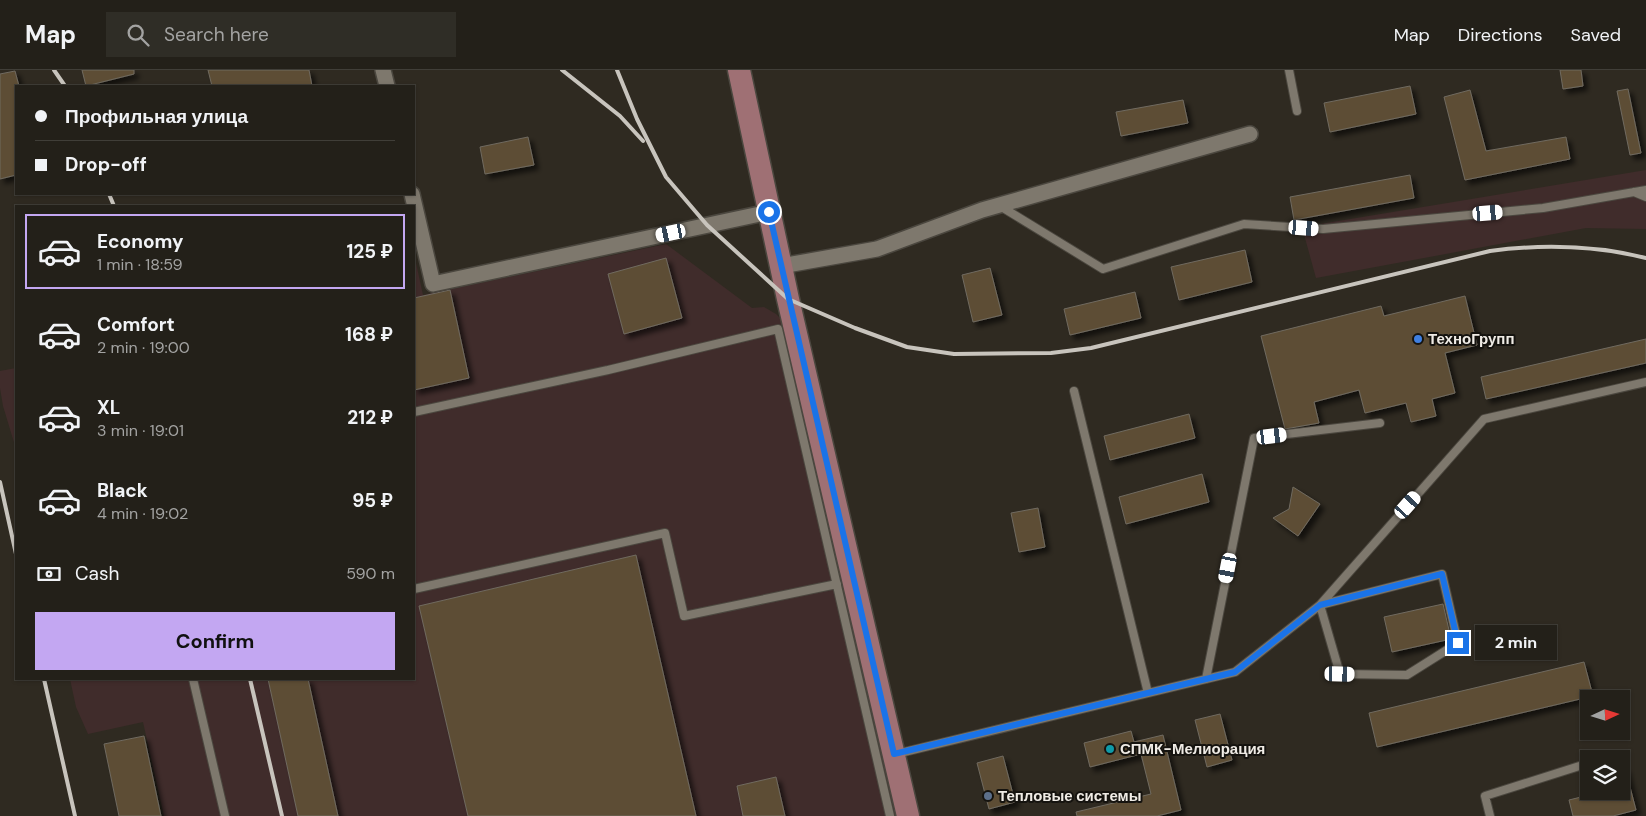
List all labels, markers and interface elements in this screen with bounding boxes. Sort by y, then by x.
search box [106,12,456,57]
text: Map [25,19,76,50]
icon: search [124,21,152,49]
text: Search here [164,22,269,47]
text: Map [1394,23,1430,47]
text: Directions [1458,23,1543,47]
text: Saved [1571,23,1621,47]
text: Профильная улица [65,104,248,129]
text: Drop-off [65,152,147,177]
route start [758,201,780,223]
car [1472,204,1503,222]
car [1288,219,1319,237]
car [654,223,687,243]
icon: car [37,229,82,274]
text: Economy [97,229,184,254]
text: 125 ₽ [346,239,393,264]
text: 1 min · 18:59 [97,254,183,275]
icon: car [37,312,82,357]
text: Comfort [97,312,175,337]
text: 168 ₽ [345,322,393,347]
place label: ТехноГрупп [1428,329,1514,349]
marker: ТехноГрупп [1412,333,1424,345]
text: 2 min · 19:00 [97,337,190,358]
icon: car [37,395,82,440]
text: XL [97,395,120,420]
text: 212 ₽ [347,405,393,430]
text: 3 min · 19:01 [97,420,184,441]
car [1256,427,1287,445]
icon: car [37,478,82,523]
text: Black [97,478,148,503]
text: 95 ₽ [352,488,393,513]
car [1392,489,1423,521]
text: 4 min · 19:02 [97,503,188,524]
car [1217,552,1238,584]
icon: cash [35,560,63,588]
text: Cash [75,561,119,586]
text: 590 m [346,563,395,584]
button: Confirm [35,612,395,670]
callout: 2 min [1476,626,1558,660]
route end [1447,632,1469,654]
text: 2 min [1495,632,1537,653]
car [1324,666,1355,682]
north arrow [1580,690,1630,740]
map controls [1580,690,1630,800]
place label: СПМК-Мелиорация [1120,739,1265,759]
marker: СПМК-Мелиорация [1104,743,1116,755]
button: layers [1580,750,1630,800]
place label: Тепловые системы [998,786,1142,806]
marker: Тепловые системы [982,790,994,802]

